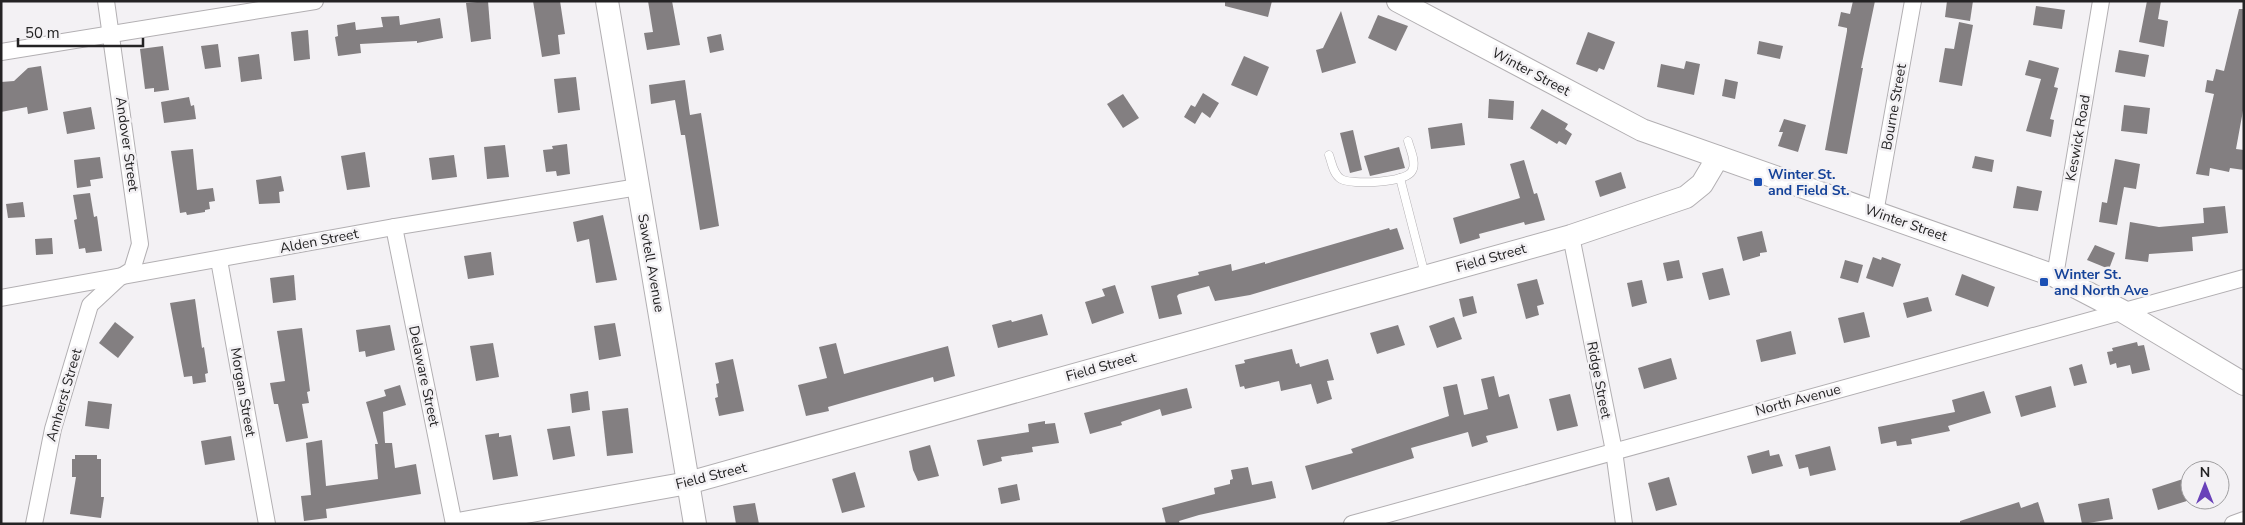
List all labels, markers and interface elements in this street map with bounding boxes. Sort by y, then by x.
scale bar [18,15,142,47]
text: 50 m [25,23,60,43]
street label: Winter Street [1489,43,1573,101]
street label: Bourne Street [1877,62,1911,152]
street label: Keswick Road [2061,93,2095,183]
street label: Andover Street [111,95,143,193]
place label: Winter St. and Field St. [1768,165,1850,200]
marker: Winter St. and Field St. [1752,176,1764,188]
street label: Winter Street [1862,200,1950,246]
street label: Sawtell Avenue [633,212,669,314]
street label: Alden Street [278,224,360,258]
street label: Field Street [1454,239,1529,277]
place label: Winter St. and North Ave [2054,265,2149,300]
marker: Winter St. and North Ave [2038,276,2050,288]
street label: Delaware Street [404,324,444,428]
street label: Ridge Street [1582,340,1616,420]
street label: Amherst Street [42,346,86,444]
street label: Morgan Street [226,346,260,438]
street label: Field Street [1064,348,1139,386]
street label: North Avenue [1753,379,1843,421]
street label: Field Street [674,458,749,494]
north arrow [2180,460,2230,510]
text: N [2200,463,2210,482]

